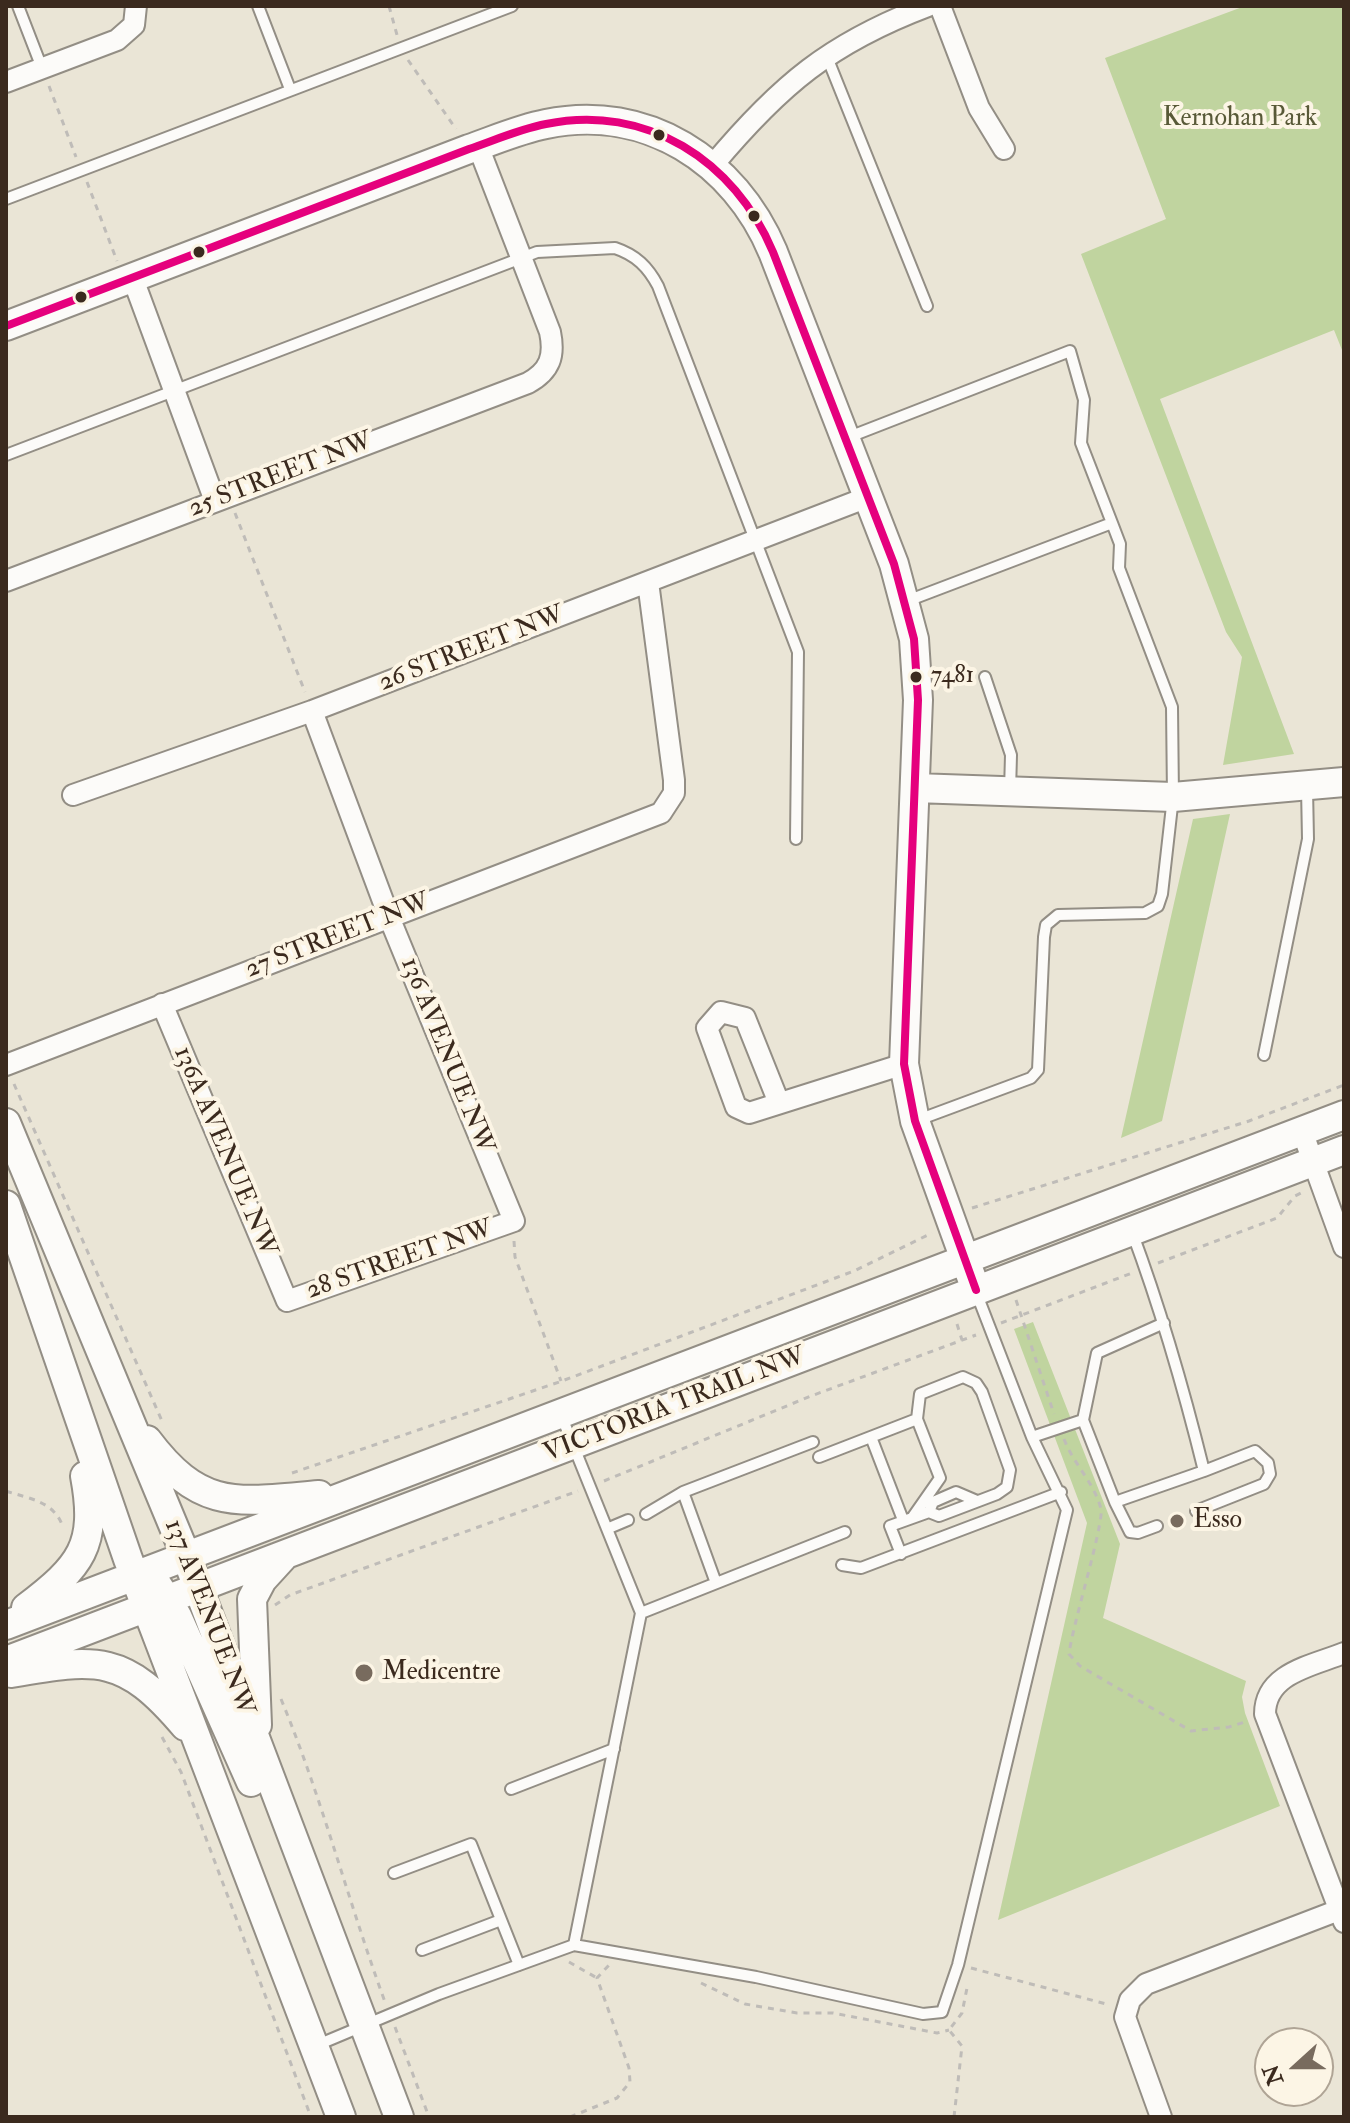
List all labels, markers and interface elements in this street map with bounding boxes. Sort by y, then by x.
park label: Kernohan Park [1163,103,1317,135]
unlabelled marker [651,127,667,143]
unlabelled marker [746,208,762,224]
unlabelled marker [191,244,207,260]
unlabelled marker [73,289,89,305]
street label: 25 STREET NW [185,427,377,525]
street label: 26 STREET NW [375,600,569,700]
place label: 7481 [931,663,974,691]
marker: 7481 [908,669,924,685]
street label: 27 STREET NW [241,888,435,986]
street label: 136 AVENUE NW [392,953,500,1159]
street label: 136A AVENUE NW [166,1042,282,1262]
street label: 28 STREET NW [303,1214,497,1308]
street label: VICTORIA TRAIL NW [540,1342,810,1470]
place label: Esso [1193,1505,1242,1537]
marker: Esso [1168,1512,1186,1530]
street label: 137 AVENUE NW [156,1515,260,1721]
place label: Medicentre [382,1657,501,1689]
marker: Medicentre [353,1662,375,1684]
north arrow [1254,2027,1334,2107]
text: N [1257,2061,1290,2089]

